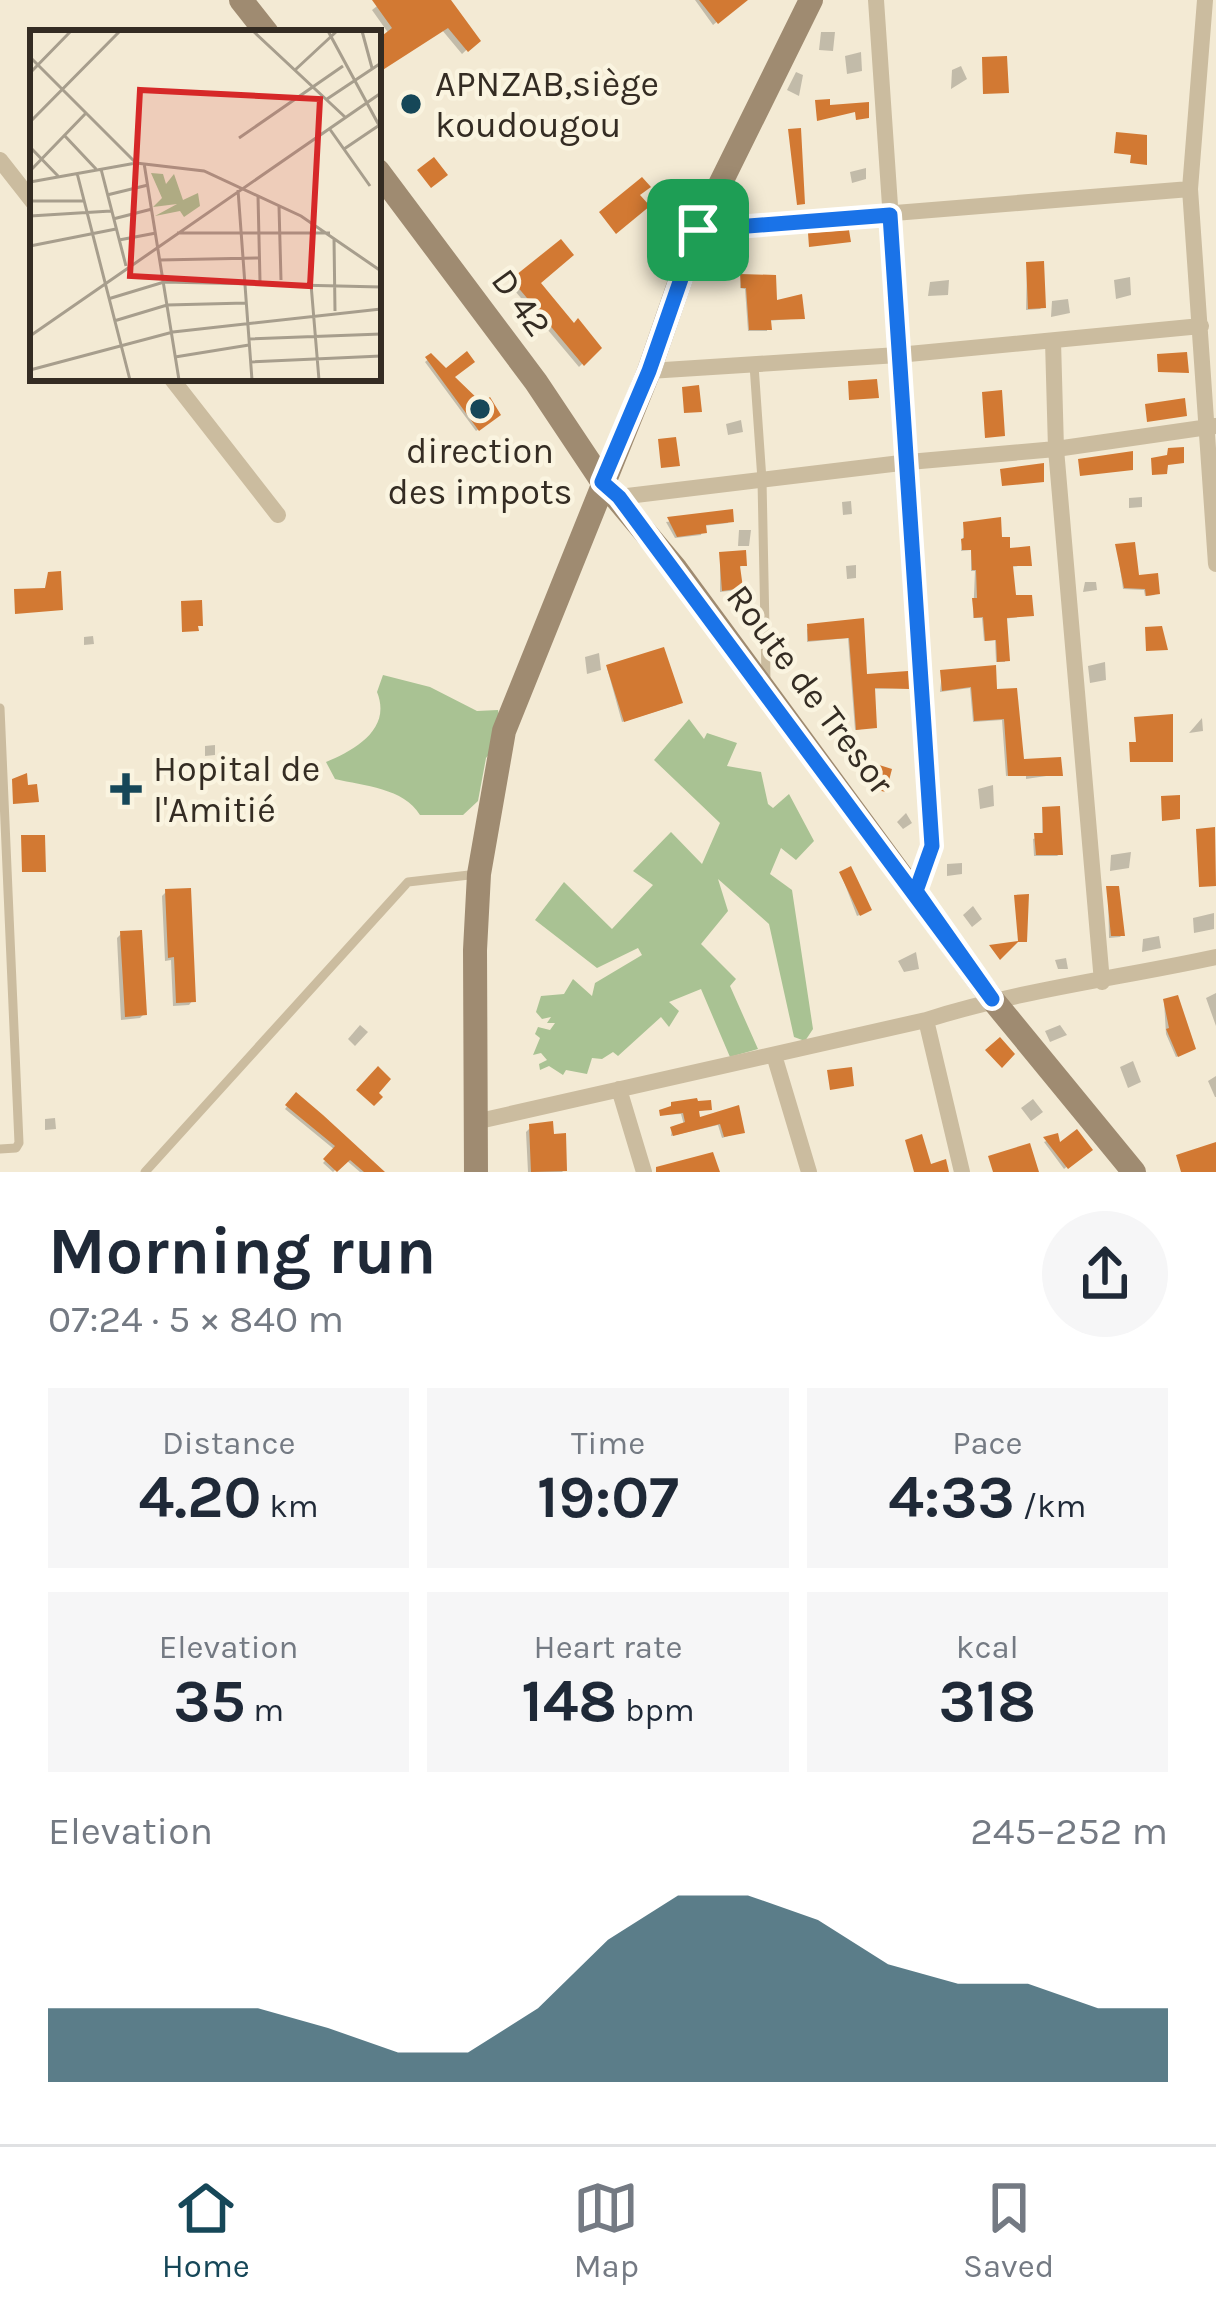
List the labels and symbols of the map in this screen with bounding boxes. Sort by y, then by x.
inset map [30,30,381,381]
place label: APNZAB,siège koudougou [435,63,659,146]
marker: APNZAB,siège koudougou [398,91,424,117]
pin [647,179,749,281]
street label: D 42 [483,261,560,345]
marker: direction des impots [467,396,493,422]
place label: direction des impots [388,430,572,513]
street label: Route de Tresor [718,577,903,803]
place label: Hopital de l'Amitié [153,748,320,831]
marker: Hopital de l'Amitié [110,773,142,805]

